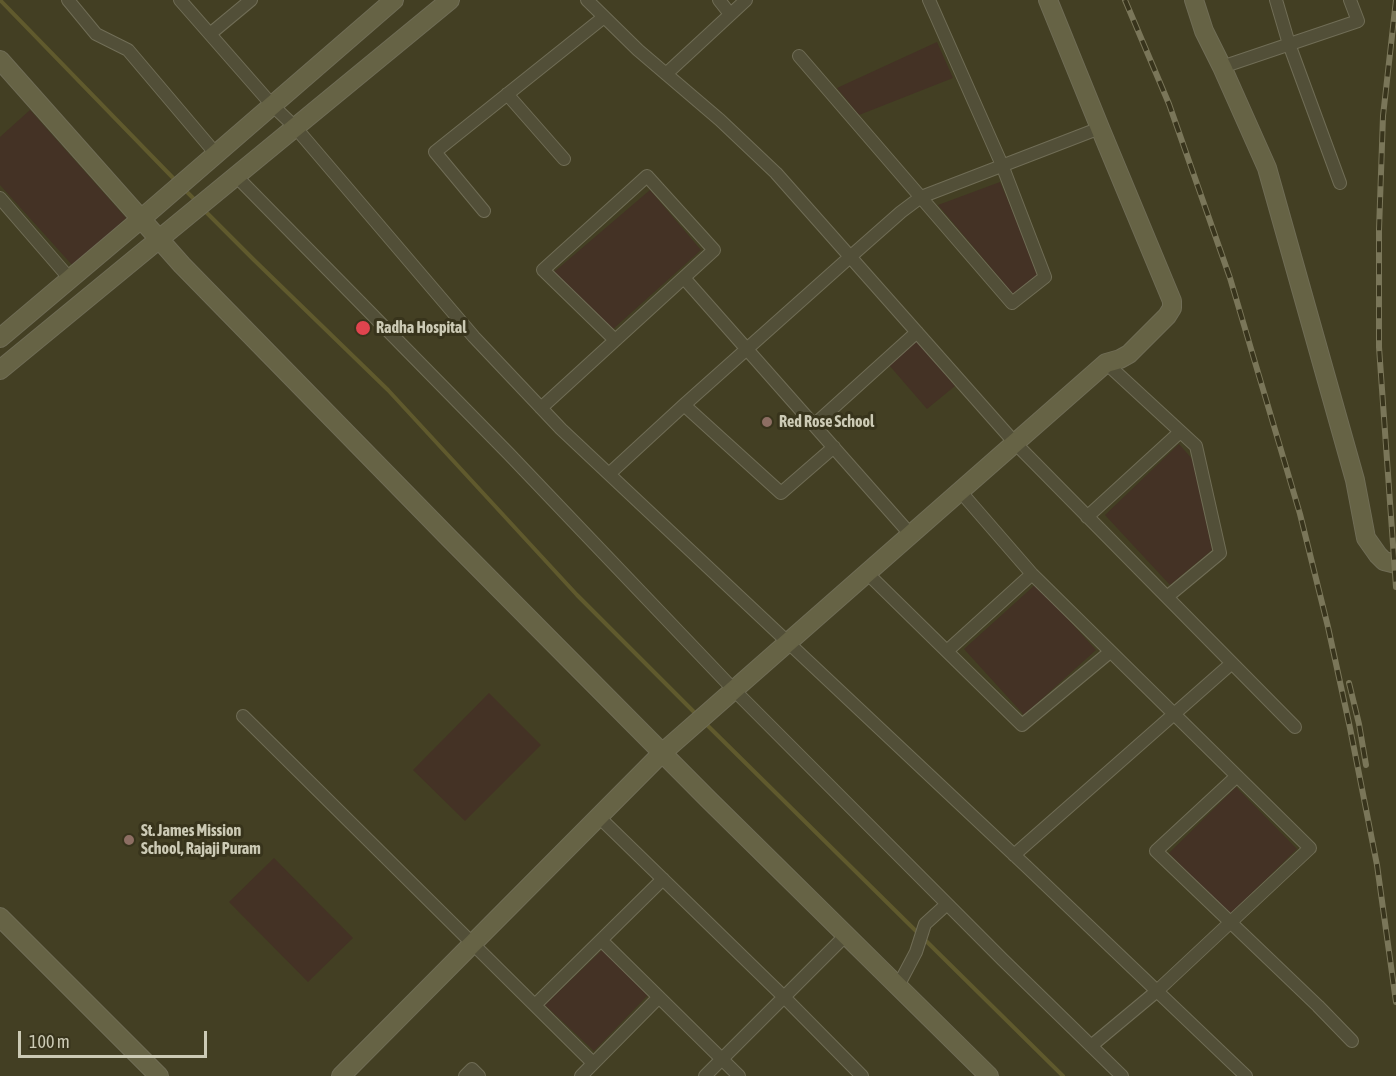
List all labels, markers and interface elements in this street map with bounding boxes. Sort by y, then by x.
place label: Radha Hospital [376,318,466,338]
marker: Radha Hospital [354,319,372,337]
place label: Red Rose School [779,412,874,432]
marker: Red Rose School [760,415,774,429]
place label: St. James Mission School, Rajaji Puram [141,821,261,859]
marker: St. James Mission School, Rajaji Puram [122,833,136,847]
scale bar [21,1019,210,1057]
text: 100 m [29,1031,70,1052]

